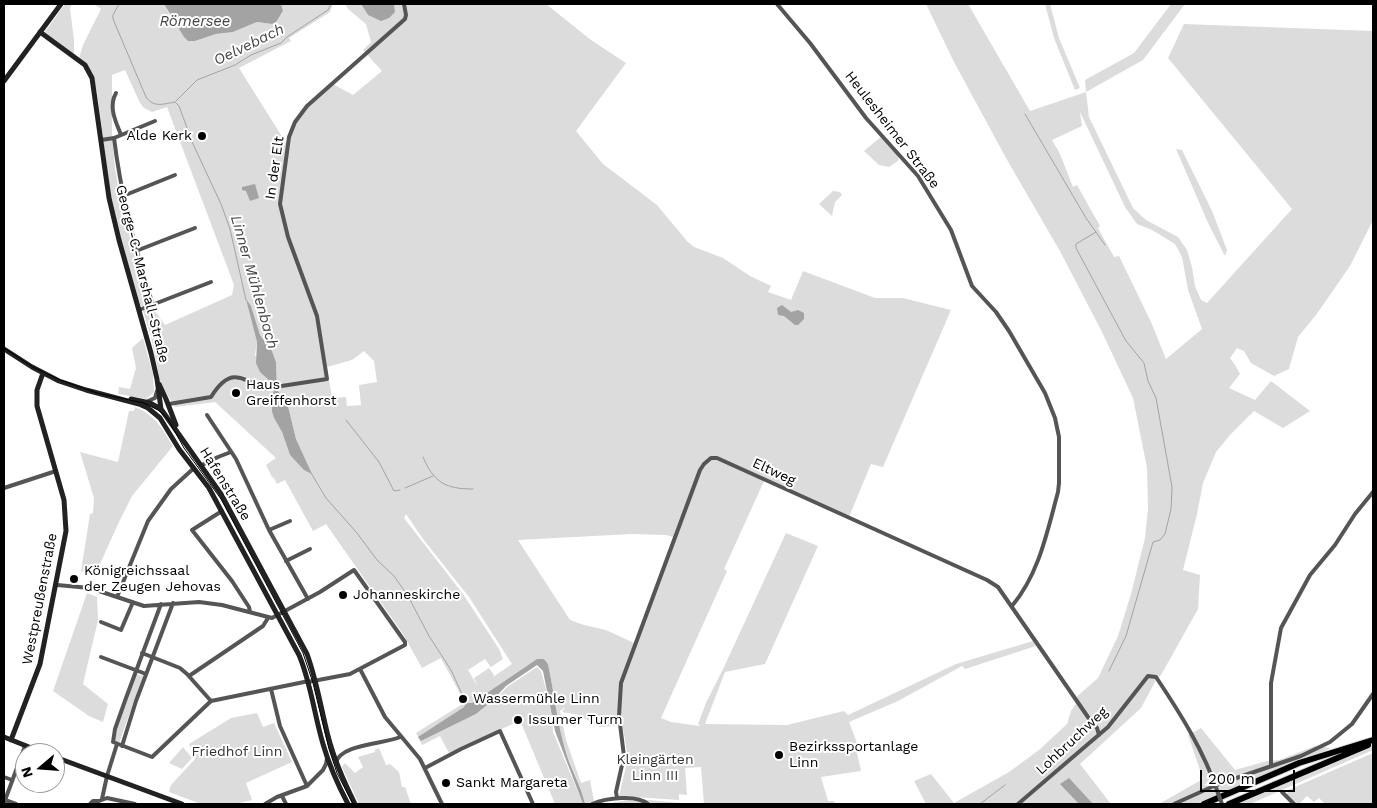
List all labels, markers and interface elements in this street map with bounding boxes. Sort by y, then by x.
water label: Römersee [160,13,230,31]
water label: Oelvebach [211,20,287,70]
street label: Heulesheimer Straße [841,68,943,192]
place label: Alde Kerk [127,128,192,144]
marker: Alde Kerk [196,130,208,142]
street label: In der Elt [262,135,288,201]
street label: George-C.-Marshall-Straße [112,183,172,365]
water label: Linner Mühlenbach [226,213,282,351]
place label: Haus Greiffenhorst [246,377,337,410]
marker: Haus Greiffenhorst [230,387,242,399]
street label: Hafenstraße [196,444,254,524]
street label: Eltweg [750,455,798,489]
street label: Westpreußenstraße [19,532,61,666]
place label: Königreichssaal der Zeugen Jehovas [84,563,221,596]
marker: Königreichssaal der Zeugen Jehovas [68,573,80,585]
place label: Johanneskirche [353,587,460,603]
marker: Johanneskirche [337,589,349,601]
place label: Wassermühle Linn [473,691,600,707]
marker: Wassermühle Linn [457,693,469,705]
street label: Lohbruchweg [1033,704,1111,778]
place label: Issumer Turm [528,712,623,728]
marker: Issumer Turm [512,714,524,726]
place label: Bezirkssportanlage Linn [789,739,918,772]
north arrow [15,743,65,793]
park label: Friedhof Linn [192,744,282,760]
marker: Bezirkssportanlage Linn [773,749,785,761]
park label: Kleingärten Linn III [616,752,694,784]
scale bar [1202,760,1297,792]
text: N [17,765,36,780]
text: 200 m [1208,770,1255,788]
place label: Sankt Margareta [456,775,568,791]
marker: Sankt Margareta [440,777,452,789]

